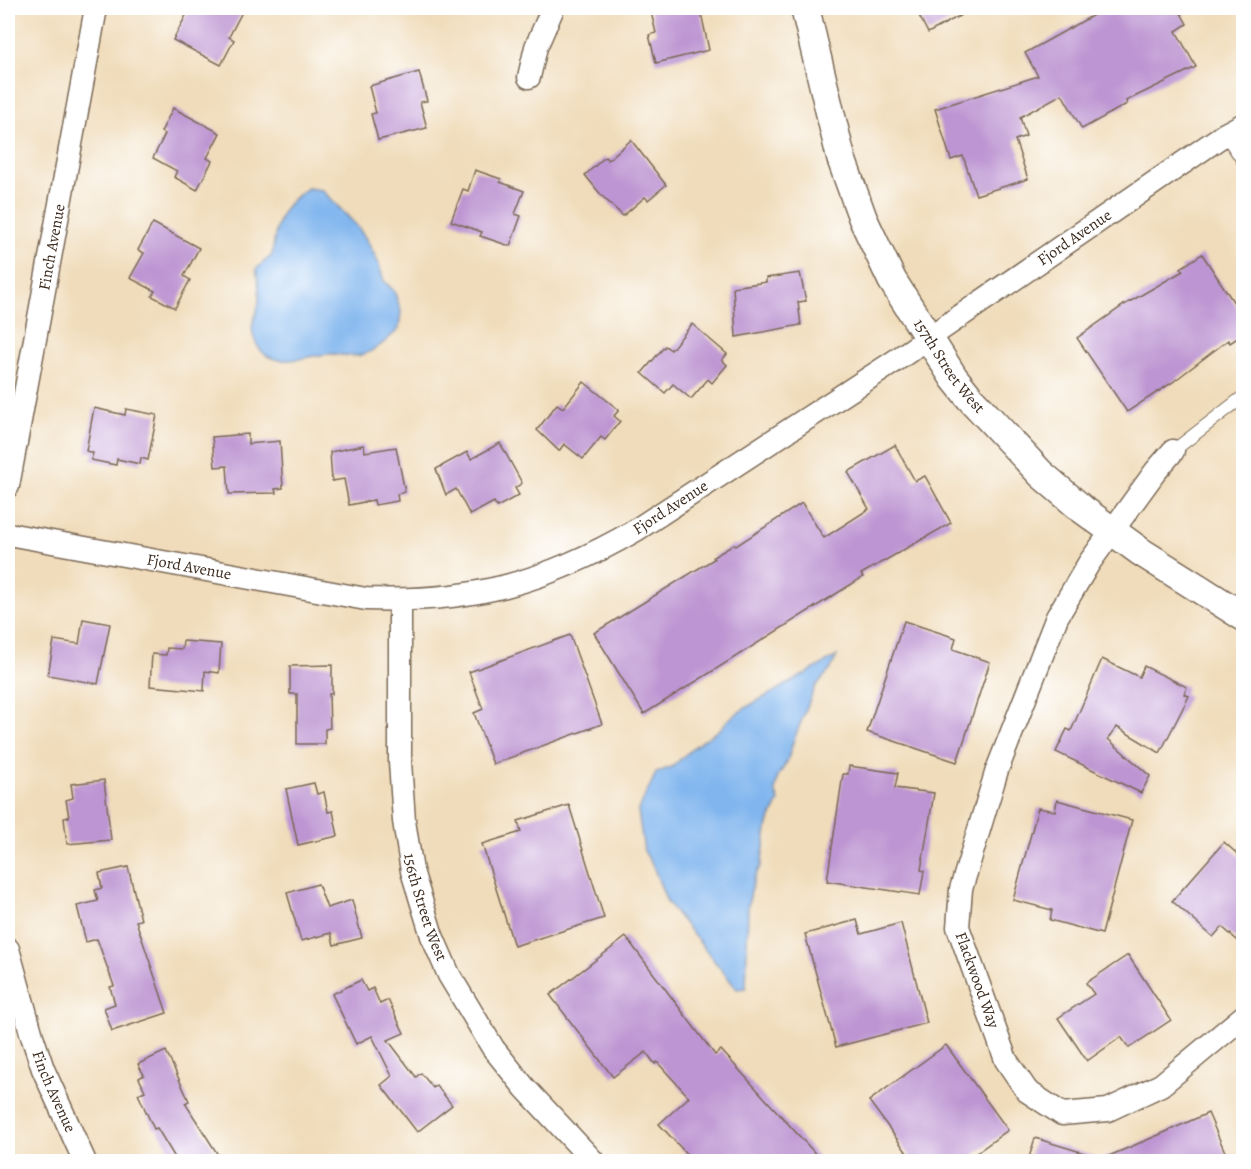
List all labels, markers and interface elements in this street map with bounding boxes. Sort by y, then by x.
street label: Finch Avenue [33,202,71,292]
street label: Fjord Avenue [1033,204,1116,271]
street label: 157th Street West [908,314,990,418]
street label: Fjord Avenue [629,475,712,540]
street label: Fjord Avenue [145,548,233,585]
street label: 156th Street West [398,852,453,964]
street label: Flackwood Way [950,929,1005,1032]
street label: Finch Avenue [27,1048,81,1136]

